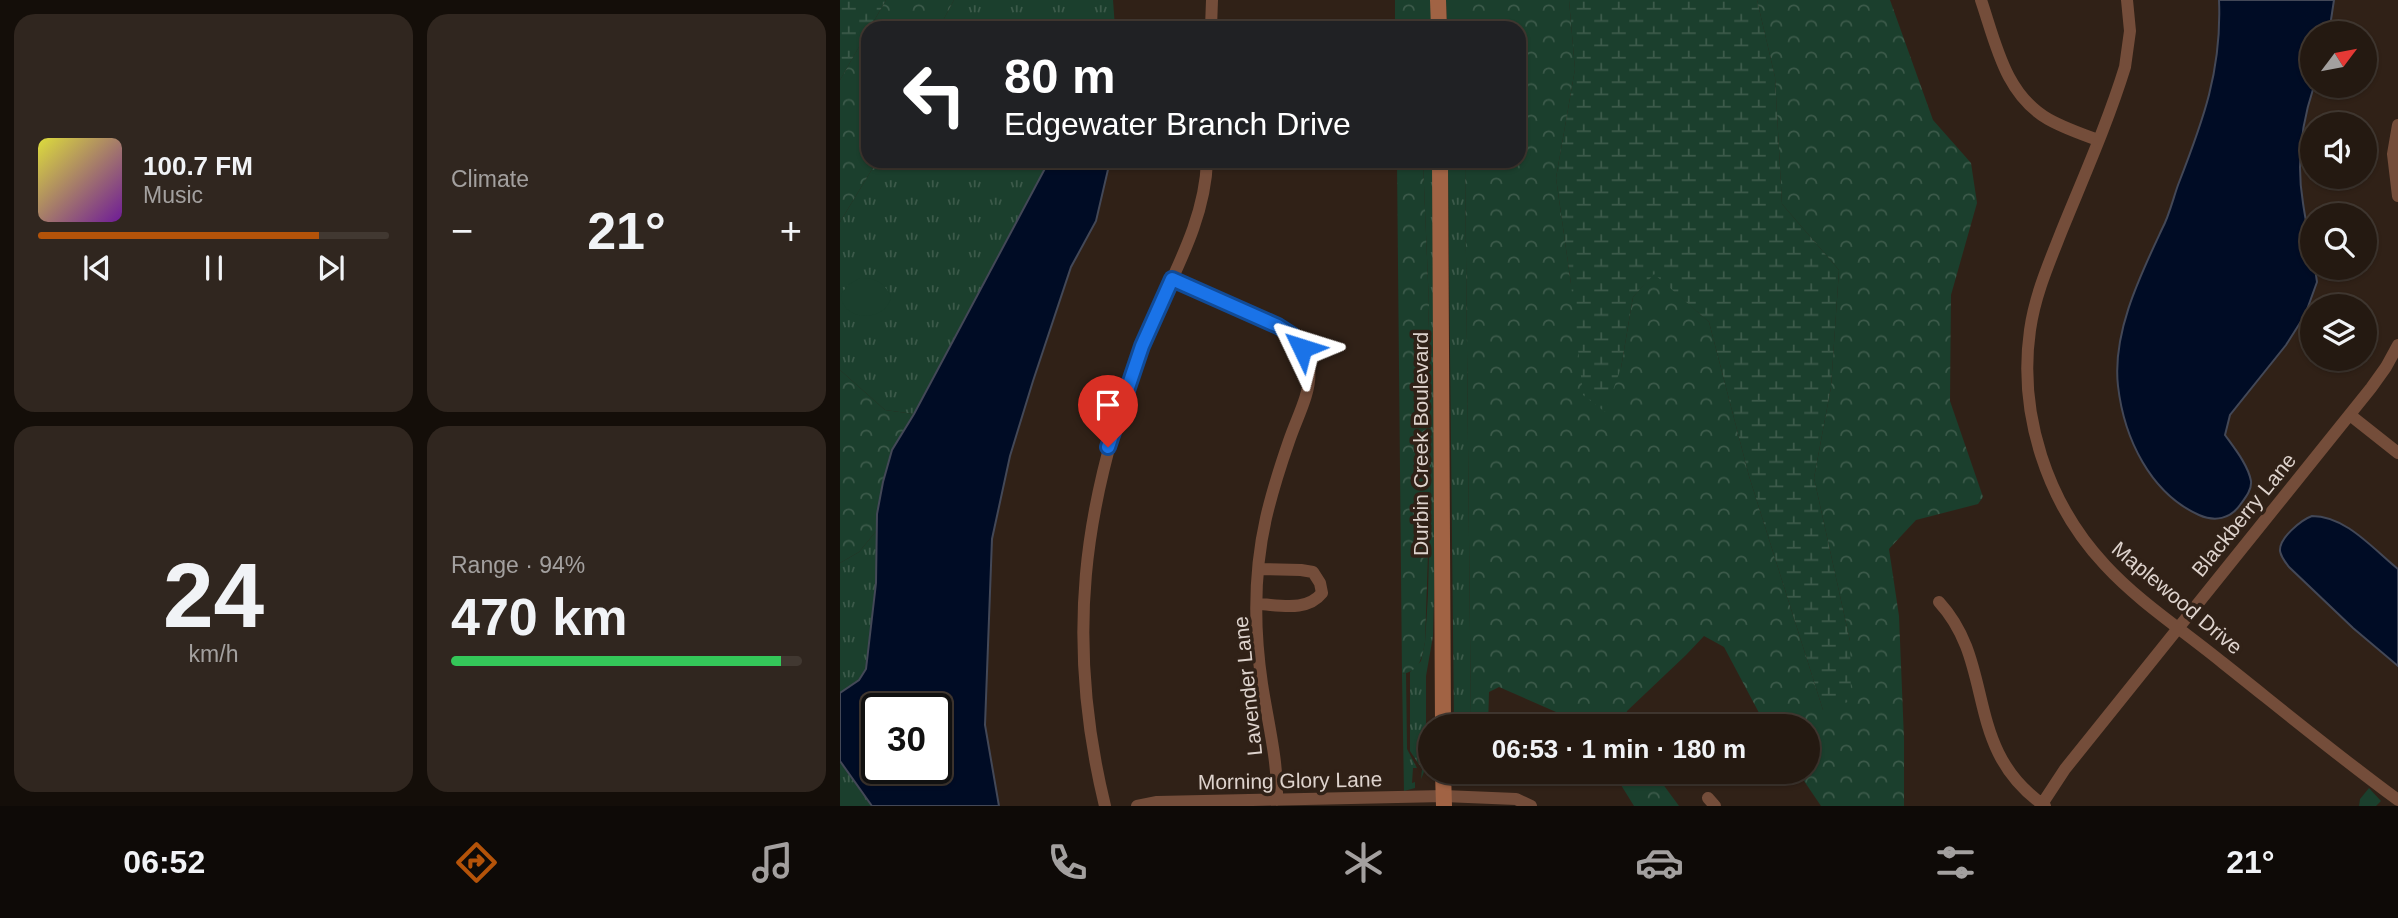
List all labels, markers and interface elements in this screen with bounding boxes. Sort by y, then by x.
north arrow [2300,21,2376,98]
map controls [2300,21,2377,371]
icon: left [889,49,980,140]
text: 80 m [1004,49,1116,103]
text: Edgewater Branch Drive [1004,106,1351,142]
button: sound [2300,112,2377,189]
text: 100.7 FM [143,151,253,181]
text: Climate [451,166,529,192]
text: Music [143,182,203,208]
text: 21° [587,202,666,260]
button: search [2300,203,2377,280]
text: − [451,210,473,252]
text: + [780,210,802,252]
icon: previous [78,249,116,287]
icon: pause [195,249,233,287]
icon: next [312,249,350,287]
button: layers [2300,294,2377,371]
position arrow [1265,311,1339,385]
street label: Durbin Creek Boulevard [1409,332,1432,556]
pin [1078,375,1138,447]
icon: arrive [1089,386,1127,424]
street label: Blackberry Lane [2187,448,2300,581]
street label: Maplewood Drive [2108,537,2247,659]
text: 24 [163,545,264,646]
text: Range · 94% [451,552,585,578]
text: 470 km [451,588,627,646]
street label: Lavender Lane [1229,615,1266,757]
text: km/h [189,641,238,667]
speed limit sign: 30 [861,693,952,784]
text: 06:53 · 1 min · 180 m [1492,734,1746,764]
street label: Morning Glory Lane [1198,767,1382,794]
icon: directions [452,838,501,887]
icon: music [748,838,797,887]
icon: phone [1043,838,1092,887]
icon: climate [1339,838,1388,887]
icon: car [1635,838,1684,887]
icon: filters [1931,838,1980,887]
text: 06:52 [123,844,205,880]
text: 21° [2226,844,2275,880]

